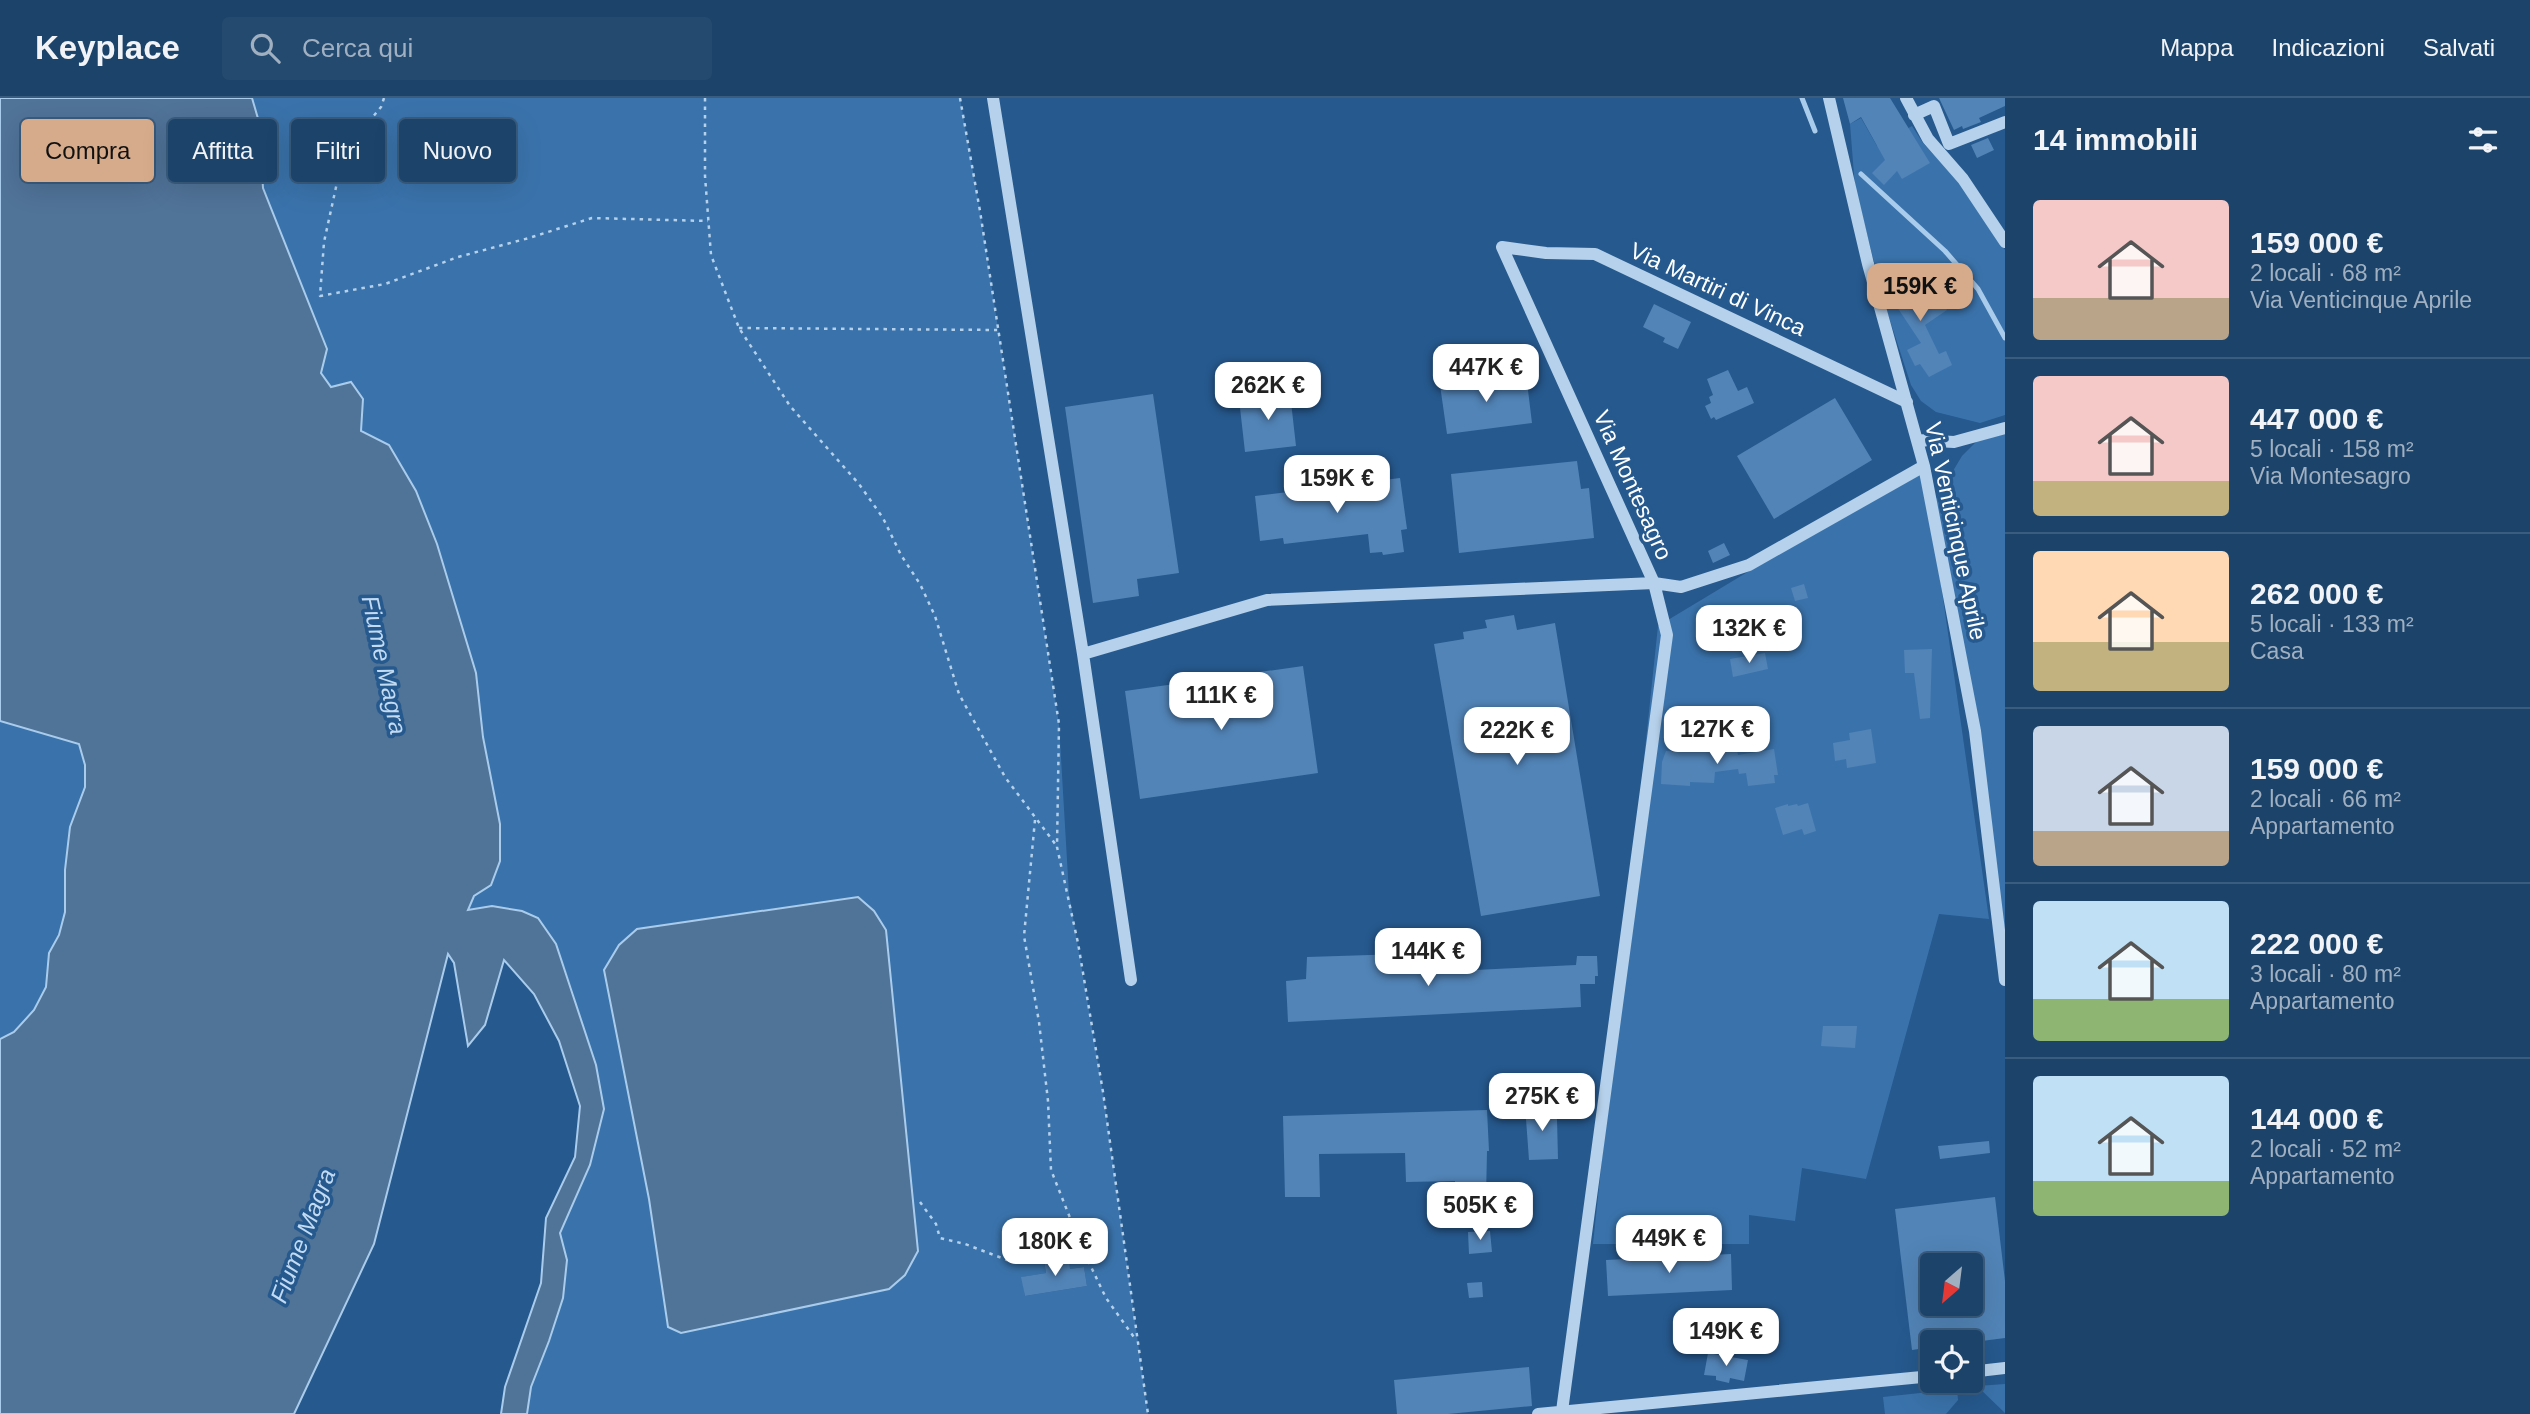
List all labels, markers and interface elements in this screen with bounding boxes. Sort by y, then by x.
search box [222,17,712,80]
text: Keyplace [35,29,180,66]
icon: search [246,29,284,67]
text: Cerca qui [302,33,413,63]
text: Mappa [2160,34,2234,61]
text: Indicazioni [2272,34,2385,61]
text: Salvati [2423,34,2495,61]
chip: Compra [21,119,154,182]
chip: Affitta [168,119,277,182]
chip: Filtri [291,119,385,182]
chip: Nuovo [399,119,516,182]
icon: filters [2464,121,2502,159]
text: 14 immobili [2033,123,2198,156]
text: 159 000 € [2250,226,2383,259]
icon: home [2089,228,2173,312]
street label: Via Martiri di Vinca [1626,237,1810,341]
text: 2 locali · 68 m² [2250,260,2401,286]
pin: 159K € [1863,264,1977,323]
text: 159K € [1883,273,1957,299]
text: Via Venticinque Aprile [2250,287,2472,313]
pin: 447K € [1429,344,1543,404]
text: 447K € [1449,354,1523,380]
pin: 262K € [1211,362,1325,422]
text: 262K € [1231,372,1305,398]
text: 447 000 € [2250,402,2383,435]
icon: home [2089,404,2173,488]
street label: Via Montesagro [1588,406,1678,564]
street label: Via Venticinque Aprile [1920,420,1992,642]
text: 5 locali · 158 m² [2250,436,2414,462]
pin: 159K € [1280,456,1394,515]
text: Via Montesagro [2250,463,2411,489]
text: 159K € [1300,465,1374,491]
text: 262 000 € [2250,577,2383,610]
icon: home [2089,579,2173,663]
water label: Fiume Magra [357,593,412,737]
pin: 132K € [1692,606,1806,665]
text: 5 locali · 133 m² [2250,611,2414,637]
text: 132K € [1712,615,1786,641]
text: Casa [2250,638,2304,664]
pin: 111K € [1164,672,1278,732]
text: 111K € [1185,682,1257,708]
pin: 127K € [1660,706,1774,766]
pin: 222K € [1460,708,1574,767]
text: 127K € [1680,716,1754,742]
text: 222K € [1480,717,1554,743]
text: 159 000 € [2250,752,2383,785]
icon: home [2089,754,2173,838]
text: 2 locali · 66 m² [2250,786,2401,812]
text: Appartamento [2250,813,2394,839]
text: 222 000 € [2250,927,2383,960]
pin: 144K € [1371,928,1485,988]
icon: home [2089,929,2173,1013]
text: 144K € [1391,938,1465,964]
text: 3 locali · 80 m² [2250,961,2401,987]
text: Appartamento [2250,988,2394,1014]
pin: 275K € [1485,1074,1599,1133]
text: 275K € [1505,1083,1579,1109]
text: 144 000 € [2250,1102,2383,1135]
icon: home [2089,1104,2173,1188]
text: 2 locali · 52 m² [2250,1136,2401,1162]
text: Appartamento [2250,1163,2394,1189]
water label: Fiume Magra [265,1165,340,1307]
pin: 505K € [1423,1182,1537,1242]
text: 505K € [1443,1192,1517,1218]
pin: 449K € [1612,1216,1726,1275]
pin: 180K € [998,1218,1112,1278]
text: 449K € [1632,1225,1706,1251]
text: 180K € [1018,1228,1092,1254]
north arrow [1920,1253,1983,1316]
map controls [1920,1253,1983,1393]
pin: 149K € [1669,1308,1783,1368]
text: 149K € [1689,1318,1763,1344]
button: locate [1920,1330,1983,1393]

